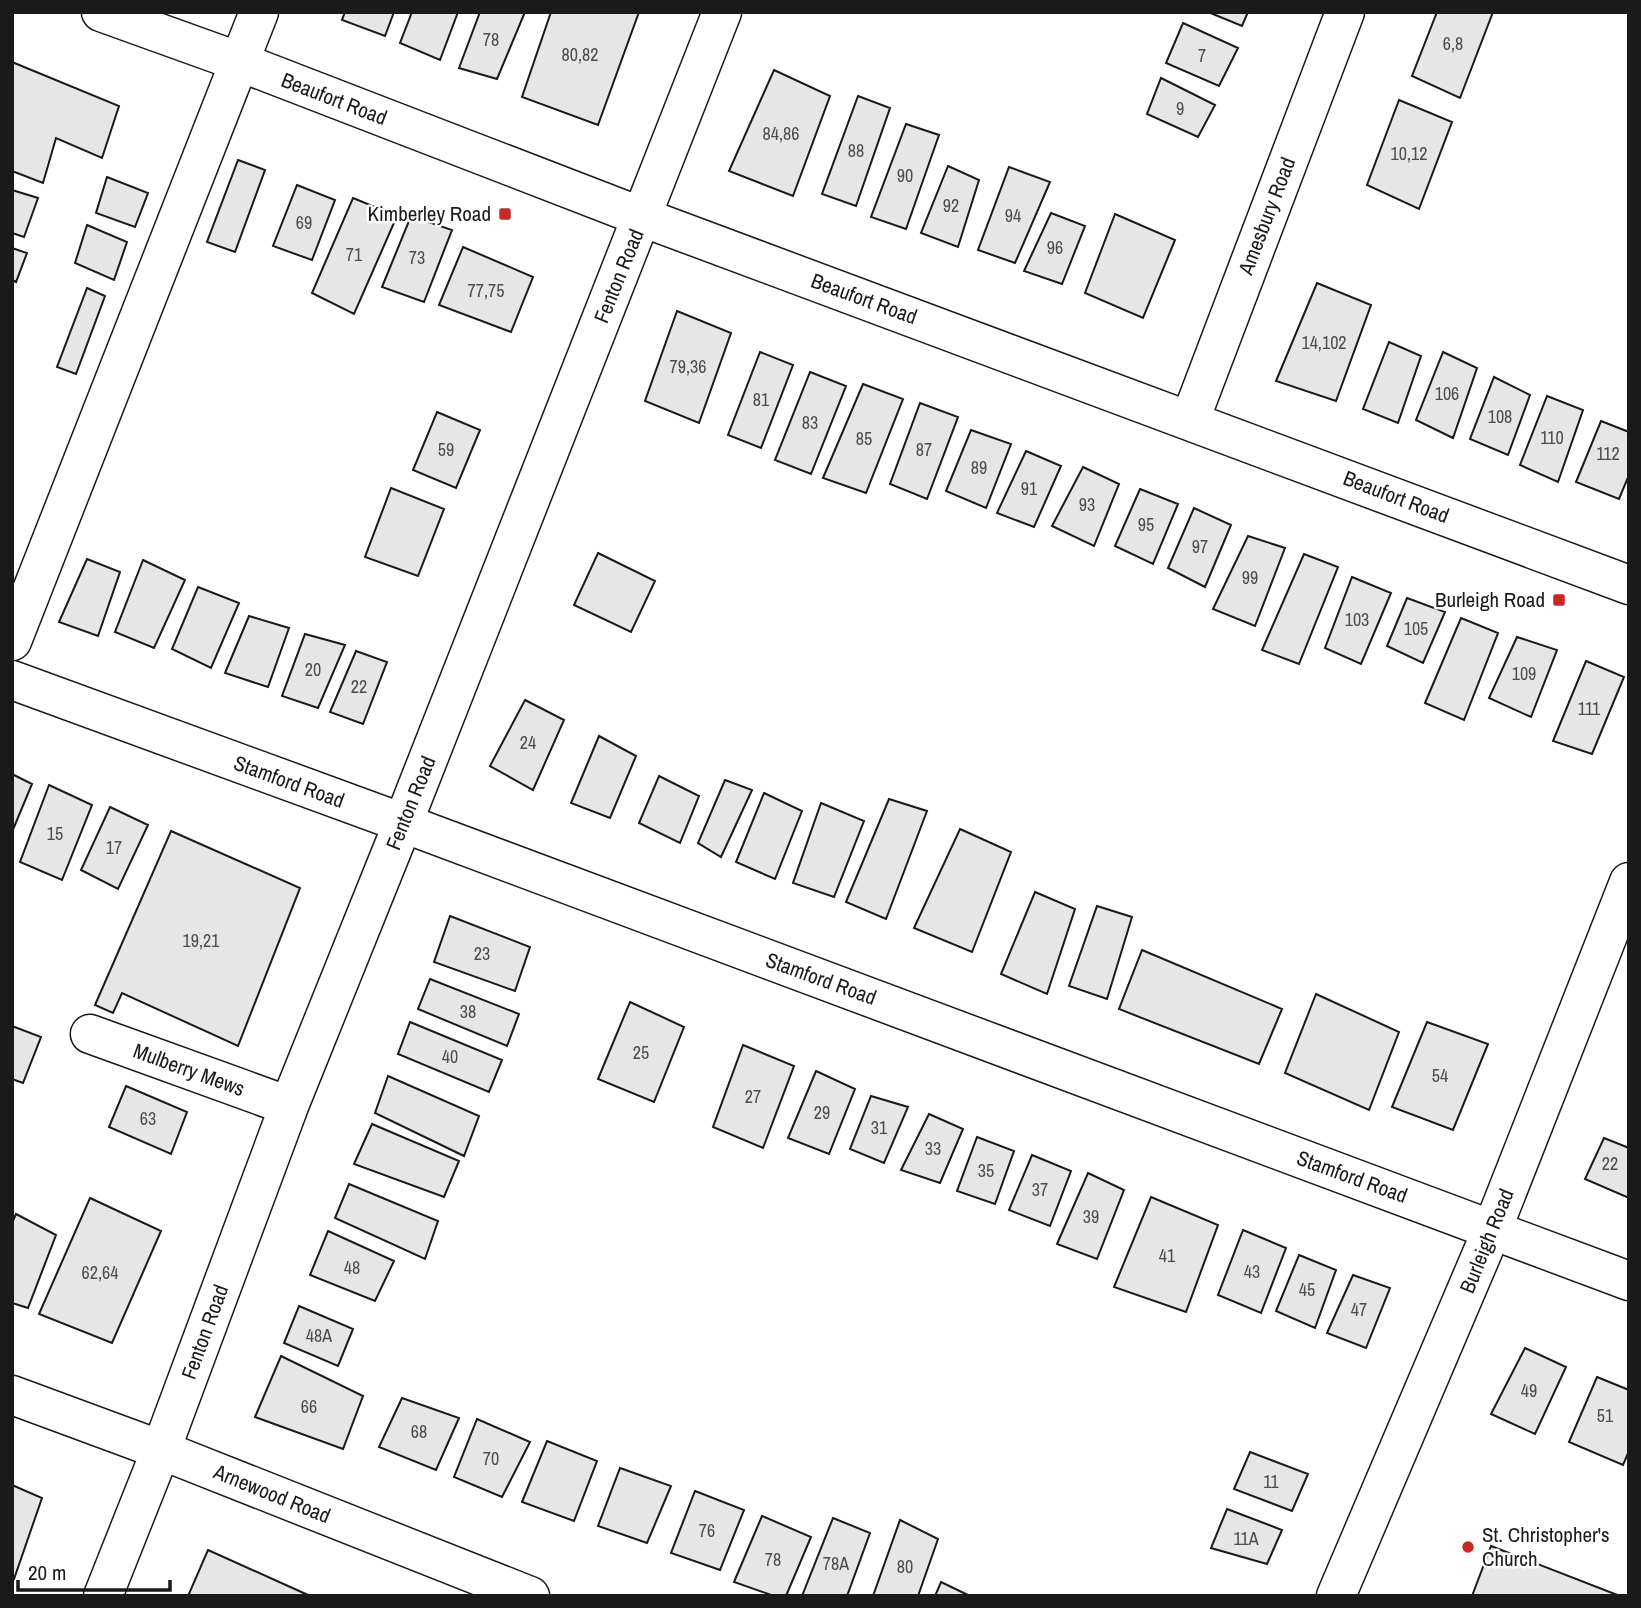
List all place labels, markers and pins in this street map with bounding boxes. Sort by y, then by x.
place label: Kimberley Road [368,199,491,228]
marker: Kimberley Road [497,206,513,222]
place label: Burleigh Road [1435,585,1545,614]
marker: Burleigh Road [1551,592,1567,608]
place label: St. Christopher's Church [1482,1520,1610,1573]
marker: St. Christopher's Church [1460,1539,1476,1555]

